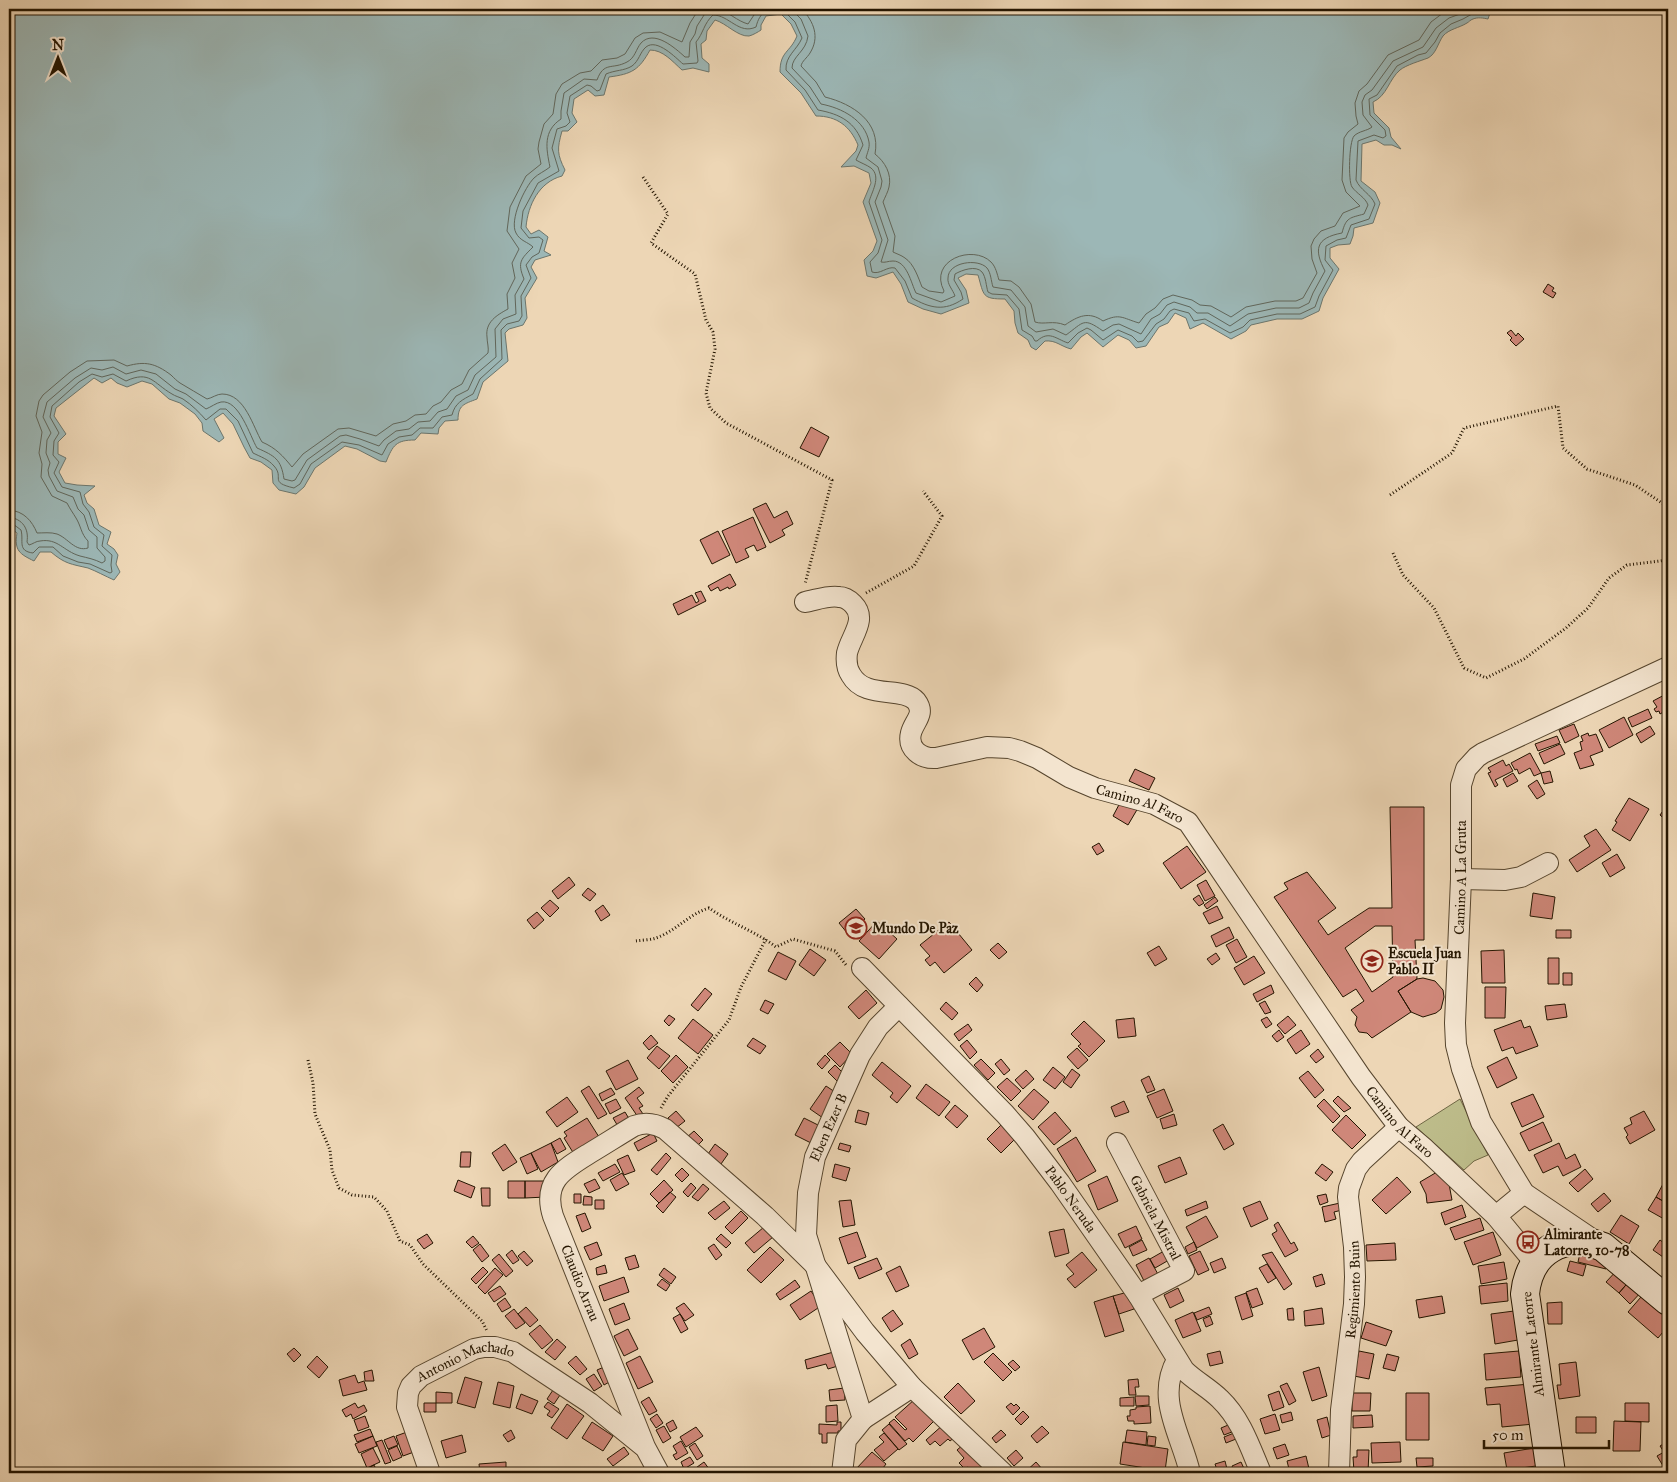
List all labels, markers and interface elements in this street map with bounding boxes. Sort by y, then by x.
north arrow [32,32,82,82]
text: N [52,37,64,54]
street label: Camino Al Faro [1094,780,1187,827]
street label: Camino A La Gruta [1450,820,1470,935]
school or university icon: Mundo De Paz [844,916,868,940]
place label: Mundo De Paz [872,920,959,937]
place label: Escuela Juan Pablo II [1388,945,1462,978]
school or university icon: Escuela Juan Pablo II [1360,949,1384,973]
street label: Camino Al Faro [1362,1083,1437,1161]
street label: Eben Ezer B [806,1090,851,1164]
street label: Pablo Neruda [1041,1162,1100,1236]
street label: Gabriela Mistral [1127,1172,1185,1263]
place label: Almirante Latorre, 10-78 [1543,1226,1629,1259]
bus stop icon: Almirante Latorre, 10-78 [1516,1230,1540,1254]
street label: Regimiento Buin [1341,1239,1364,1340]
street label: Claudio Arrau [557,1242,603,1324]
street label: Almirante Latorre [1518,1290,1548,1399]
street label: Antonio Machado [413,1339,517,1386]
scale bar [1484,1417,1610,1449]
text: 50 m [1492,1426,1524,1444]

